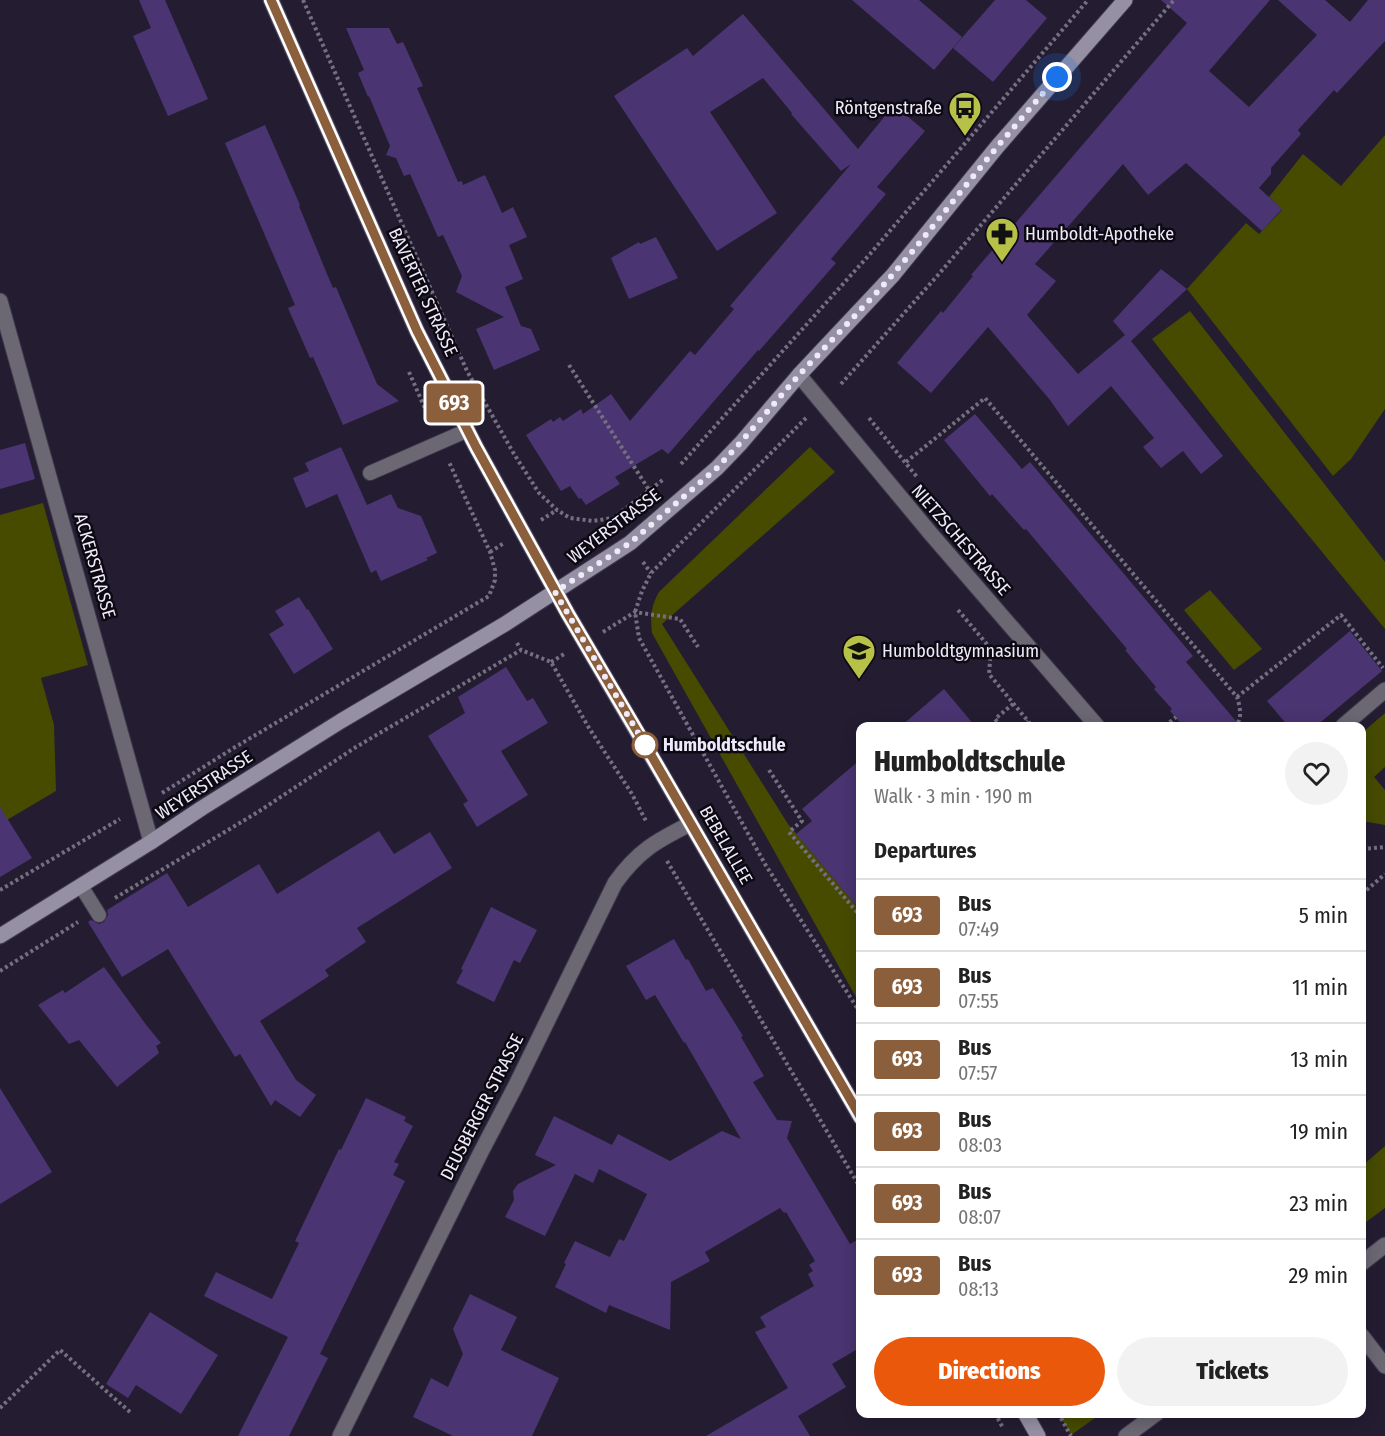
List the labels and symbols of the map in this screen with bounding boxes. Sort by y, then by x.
your location [1042,62,1072,92]
bus stop icon: Röntgenstraße [947,90,983,137]
place label: Röntgenstraße [835,97,942,119]
pharmacy icon: Humboldt-Apotheke [984,216,1020,263]
place label: Humboldt-Apotheke [1025,223,1174,245]
street label: BAVERTER STRASSE [384,224,462,360]
line badge: 693 [420,384,488,422]
street label: NIETZSCHESTRASSE [907,480,1015,600]
street label: WEYERSTRASSE [563,484,665,568]
street label: ACKERSTRASSE [69,511,121,621]
school or university icon: Humboldtgymnasium [841,633,877,680]
place label: Humboldtgymnasium [882,640,1039,662]
marker: Humboldtschule [632,732,658,758]
place label: Humboldtschule [663,734,786,756]
street label: WEYERSTRASSE [151,746,257,824]
street label: BEBELALLEE [695,802,757,888]
street label: DEUSBERGER STRASSE [436,1030,528,1184]

